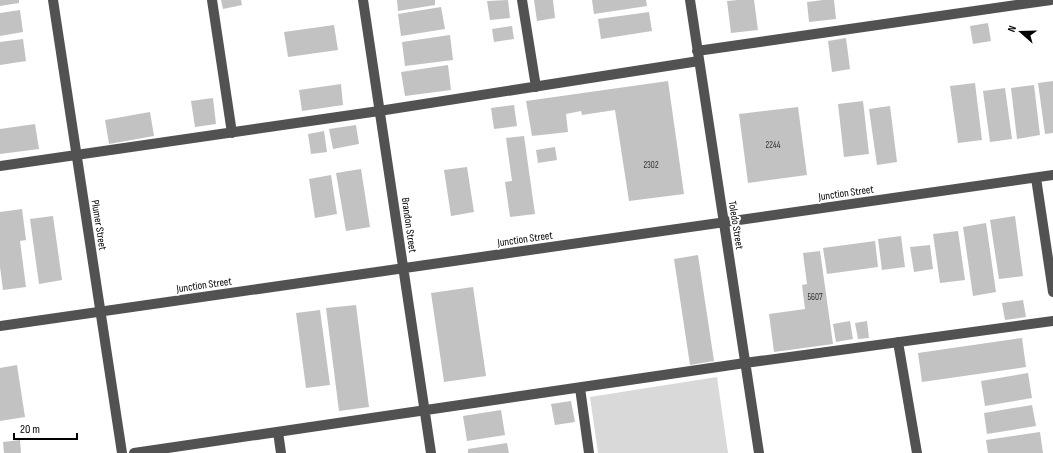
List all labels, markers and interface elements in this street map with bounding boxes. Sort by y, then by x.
north arrow [1001,12,1041,52]
text: N [1005,24,1019,34]
house number: 2244 [766,140,781,151]
house number: 2302 [643,160,659,171]
street label: Junction Street [817,183,875,203]
street label: Brandon Street [399,197,419,254]
street label: Plumer Street [89,199,110,252]
street label: Toledo Street [726,200,746,251]
street label: Junction Street [496,229,554,249]
street label: Junction Street [175,275,233,295]
house number: 5607 [807,292,823,303]
scale bar [14,415,77,441]
text: 20 m [20,422,40,437]

